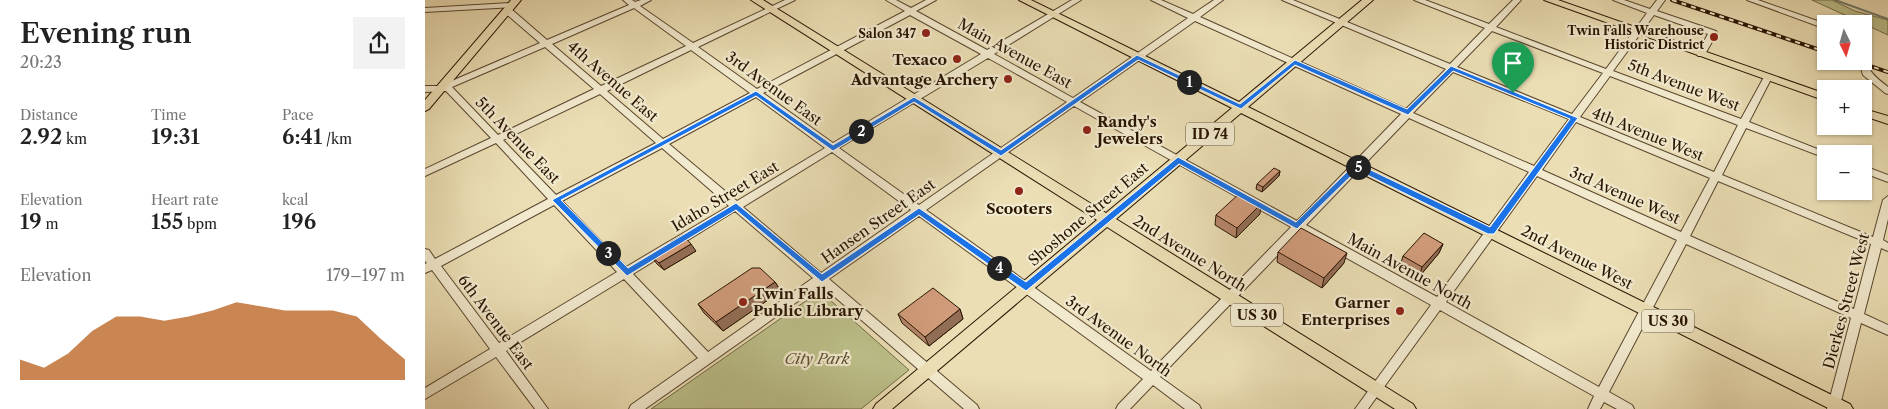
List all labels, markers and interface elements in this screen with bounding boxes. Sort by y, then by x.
street label: Main Avenue East [955,14,1076,93]
north arrow [1817,15,1873,70]
map controls [1817,15,1872,200]
text: Evening run [20,16,192,50]
button: share [353,17,405,69]
place label: Twin Falls Warehouse Historic District [1567,23,1704,52]
place label: Salon 347 [858,26,917,41]
marker: Salon 347 [920,27,932,39]
marker: Twin Falls Warehouse Historic District [1708,31,1720,43]
street label: 4th Avenue East [564,36,663,126]
pin [1492,42,1534,93]
street label: 3rd Avenue East [722,47,826,130]
icon: arrive [1499,49,1527,77]
place label: Texaco [892,50,947,69]
text: 20:23 [20,52,62,72]
marker: Texaco [951,53,963,65]
street label: 5th Avenue West [1625,55,1743,115]
place label: Advantage Archery [850,70,999,89]
pin: 1 [1177,70,1201,94]
marker: Advantage Archery [1002,73,1014,85]
text: 1 [1186,73,1193,91]
button: + [1817,80,1872,135]
street label: 5th Avenue East [472,93,565,188]
street label: 4th Avenue West [1589,103,1707,165]
text: Distance [20,106,78,124]
text: Time [151,106,186,124]
text: Pace [282,106,314,124]
place label: Randy's Jewelers [1094,112,1163,148]
pin: 2 [849,118,873,144]
text: 2 [857,122,866,140]
road number: ID 74 [1186,122,1234,146]
text: 2.92 [20,124,62,149]
text: 19:31 [151,124,200,149]
text: 6:41 [282,124,322,149]
marker: Randy's Jewelers [1081,124,1093,136]
text: km [62,130,87,148]
text: /km [322,130,352,148]
button: − [1817,145,1872,200]
pin: 5 [1345,154,1371,180]
street label: Idaho Street East [668,156,783,235]
street label: Shoshone Street East [1024,158,1152,270]
text: 5 [1355,158,1362,176]
street label: 3rd Avenue West [1567,162,1684,228]
street label: Hansen Street East [817,174,939,267]
marker: Scooters [1013,185,1025,197]
text: Elevation [20,191,83,209]
text: Heart rate [151,191,218,209]
text: kcal [282,191,308,209]
place label: Scooters [986,199,1052,218]
text: 19 [20,209,42,234]
text: 155 [151,209,183,234]
text: 196 [282,209,316,234]
street label: 2nd Avenue North [1130,210,1251,296]
text: m [42,215,58,233]
text: bpm [183,215,217,233]
street label: 2nd Avenue West [1518,221,1637,294]
street label: Main Avenue North [1344,229,1476,313]
street label: Dierkes Street West [1819,230,1873,371]
pin: 3 [595,240,621,266]
text: 3 [605,244,612,262]
pin: 4 [987,256,1011,280]
text: 4 [995,259,1004,277]
text: Elevation [20,265,91,285]
text: 179–197 m [326,265,405,285]
street label: 6th Avenue East [454,271,538,374]
place label: Twin Falls Public Library [753,284,864,320]
street label: 3rd Avenue North [1062,291,1176,381]
place label: Garner Enterprises [1301,293,1391,329]
marker: Twin Falls Public Library [737,296,749,308]
road number: US 30 [1231,304,1283,326]
marker: Garner Enterprises [1394,305,1406,317]
road number: US 30 [1642,310,1694,332]
park label: City Park [785,349,850,368]

